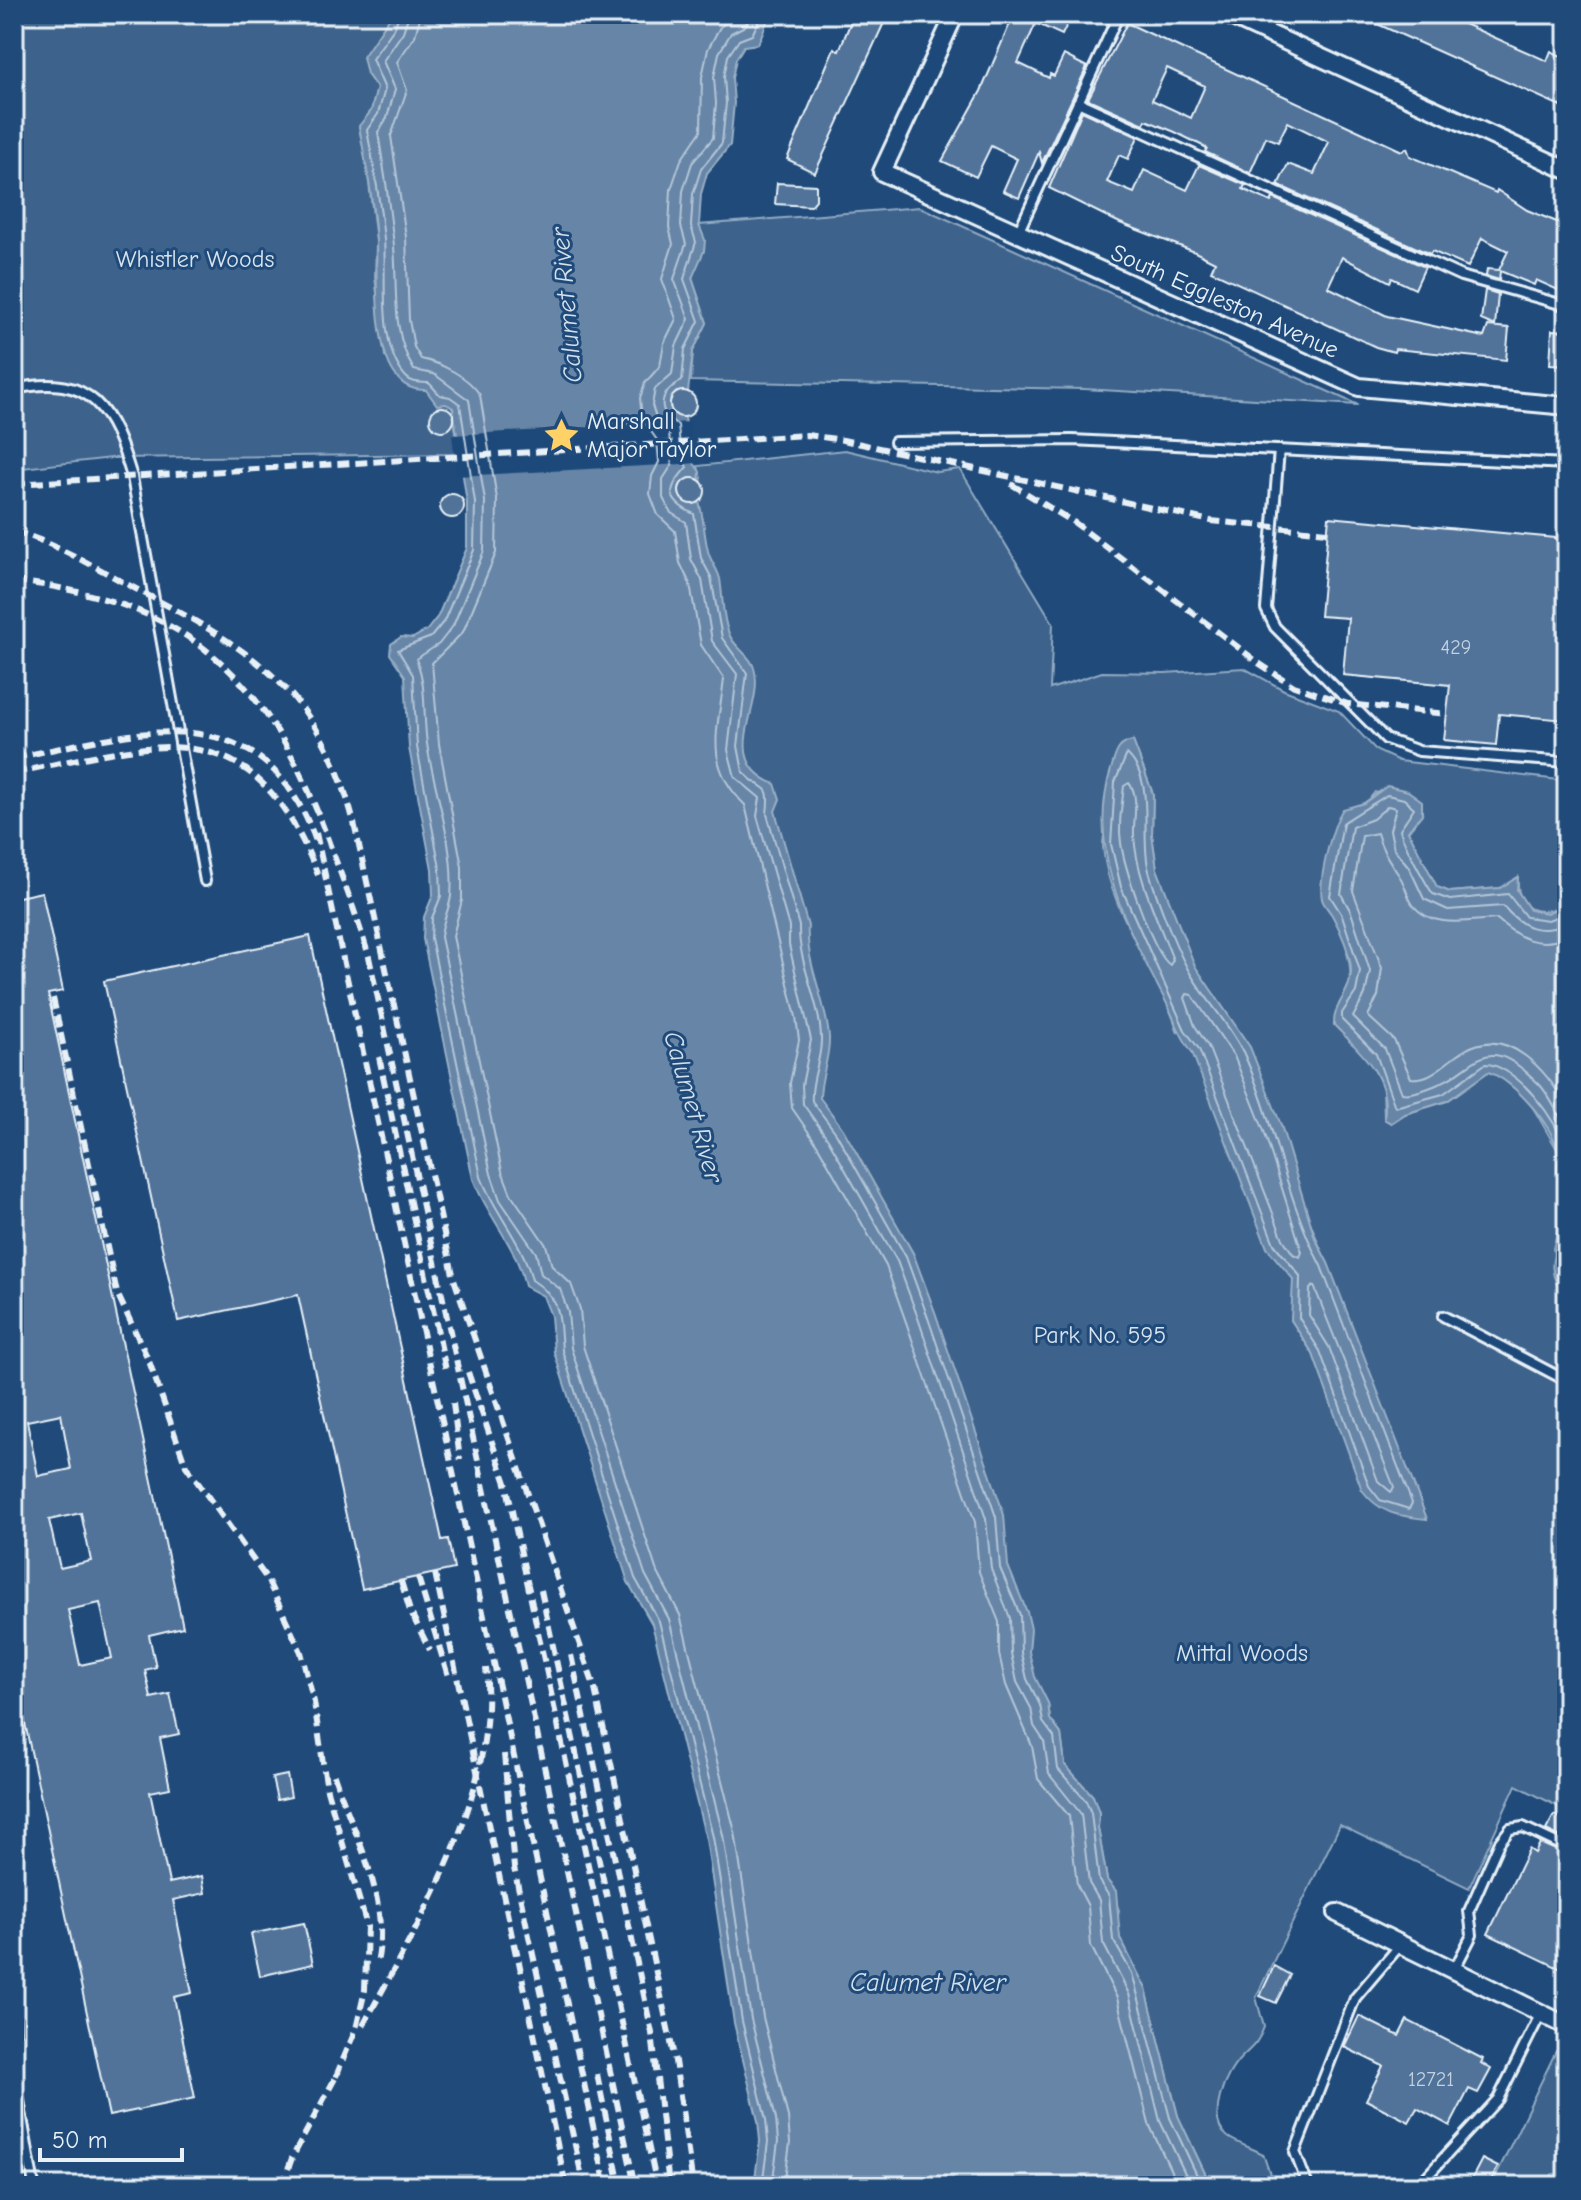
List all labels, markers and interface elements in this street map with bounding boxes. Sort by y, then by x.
water label: Calumet River [545,224,589,384]
street label: South Eggleston Avenue [1107,238,1343,364]
park label: Whistler Woods [116,245,274,273]
place label: Marshall Major Taylor [587,407,717,463]
place icon: Marshall Major Taylor [542,416,580,454]
house number: 429 [1441,636,1471,659]
water label: Calumet River [657,1028,729,1188]
park label: Park No. 595 [1034,1321,1166,1349]
park label: Mittal Woods [1176,1639,1308,1667]
water label: Calumet River [850,1968,1008,1998]
house number: 12721 [1408,2068,1454,2091]
scale bar [40,2112,182,2162]
text: 50 m [52,2126,108,2154]

